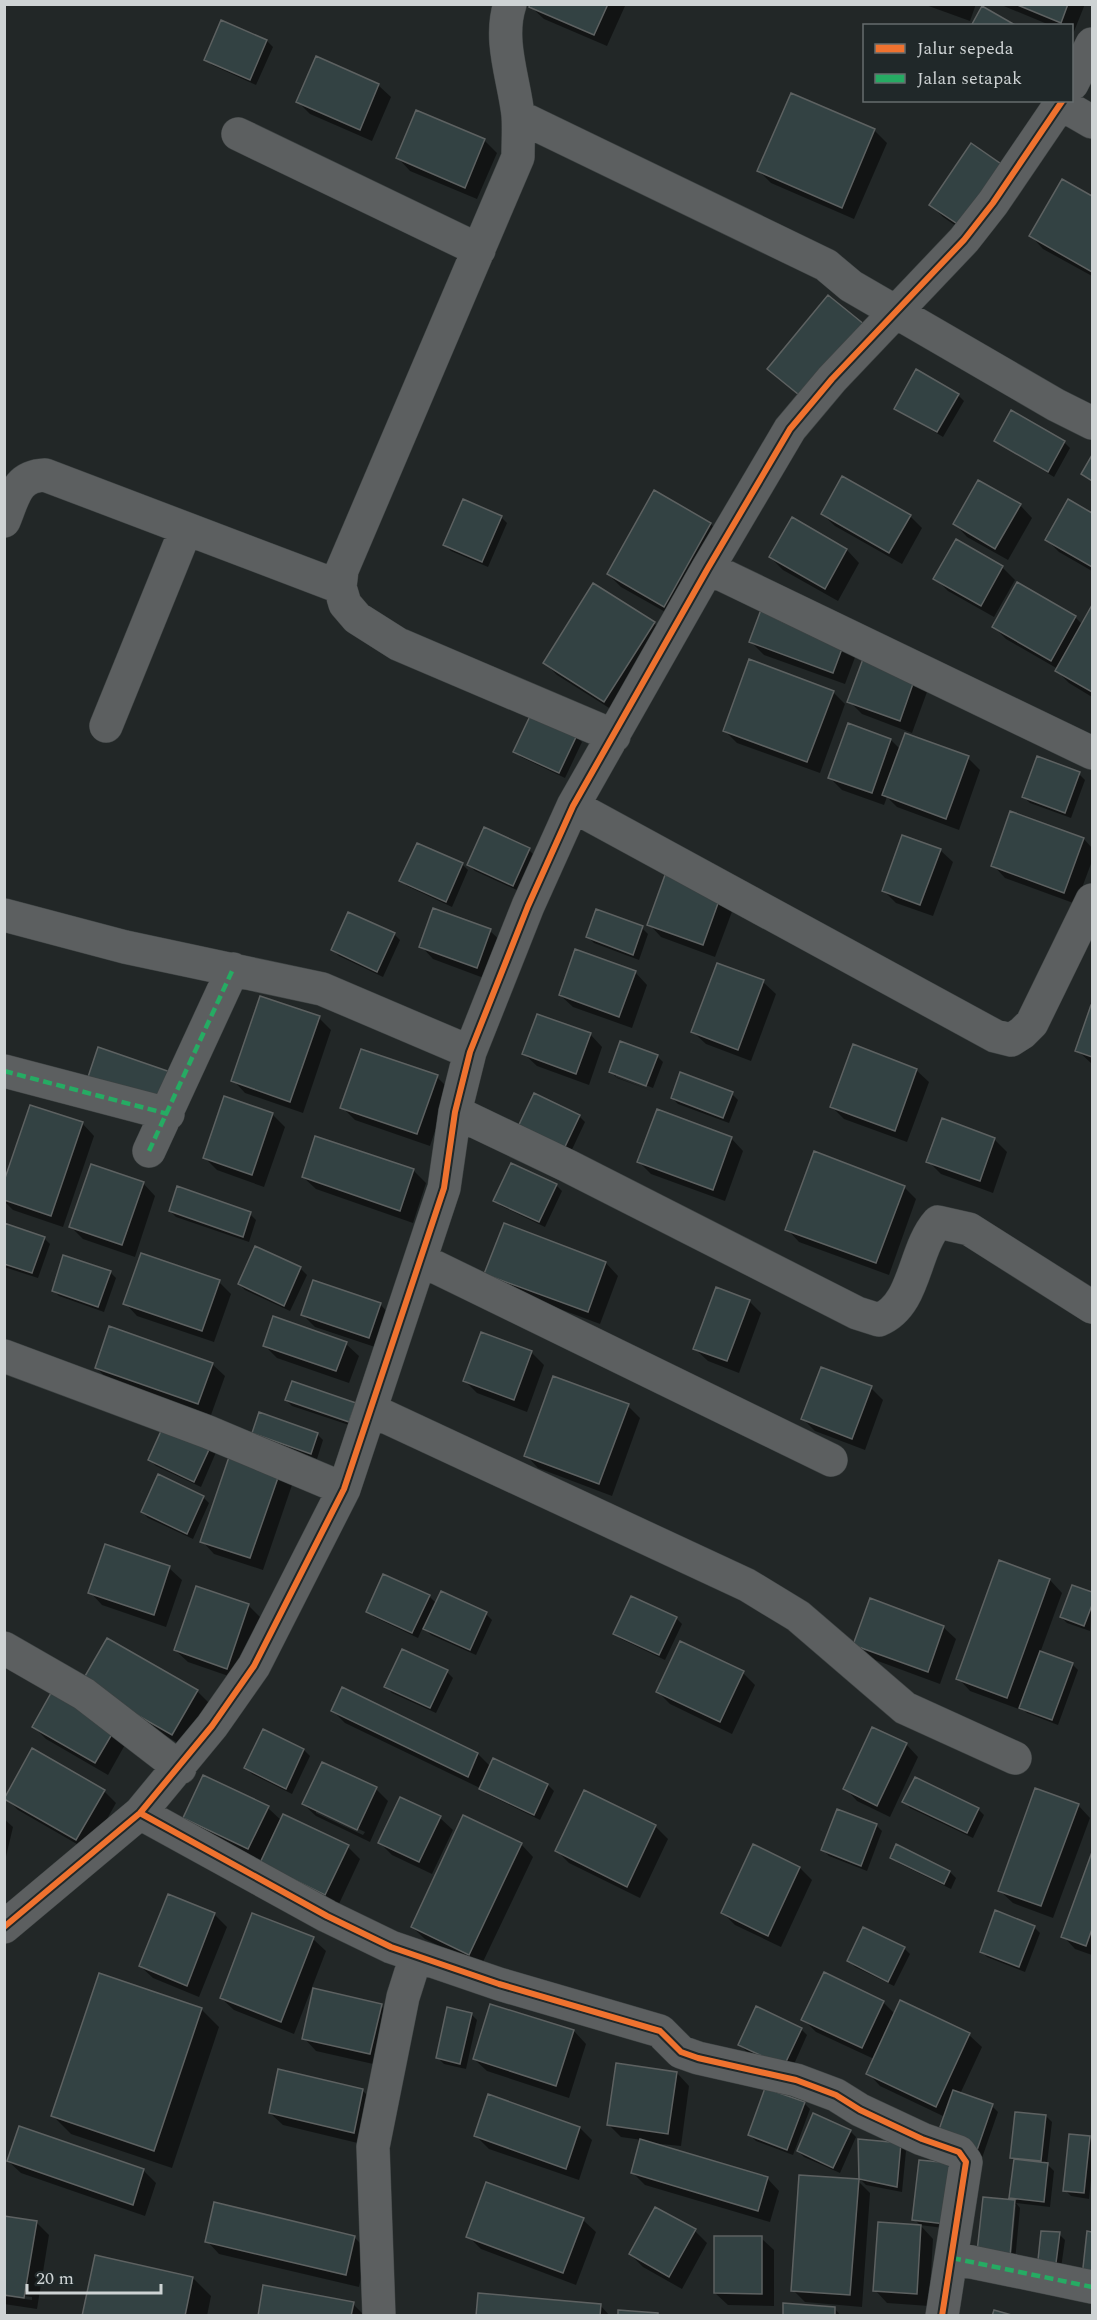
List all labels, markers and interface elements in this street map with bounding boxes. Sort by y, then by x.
legend [863,24,1073,102]
text: Jalur sepeda [917,35,1014,62]
text: Jalan setapak [917,65,1022,92]
scale bar [27,2257,160,2295]
text: 20 m [36,2265,74,2292]

